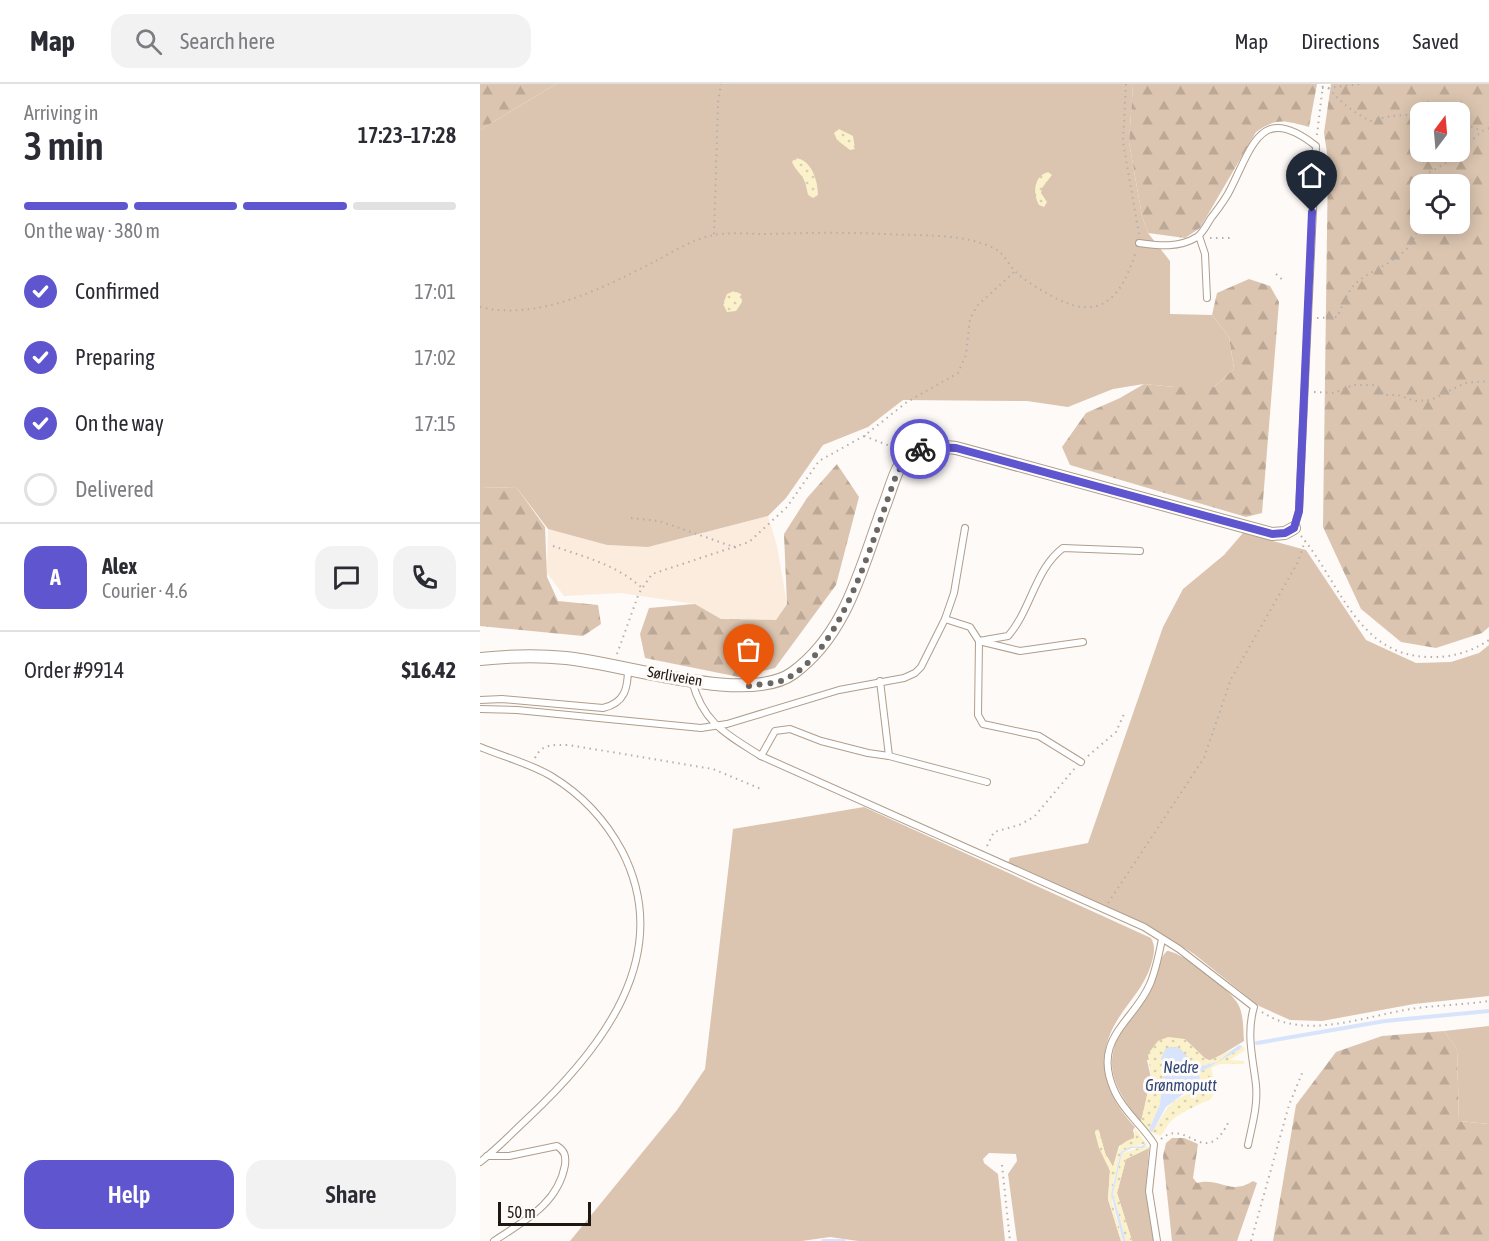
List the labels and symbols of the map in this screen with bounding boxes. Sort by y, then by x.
north arrow [1410,102,1470,162]
pin [1286,150,1337,212]
courier [890,419,950,479]
pin [723,624,774,686]
street label: Sørliveien [646,663,704,689]
water label: Nedre Grønmoputt [1145,1058,1217,1095]
scale bar [498,1199,591,1226]

